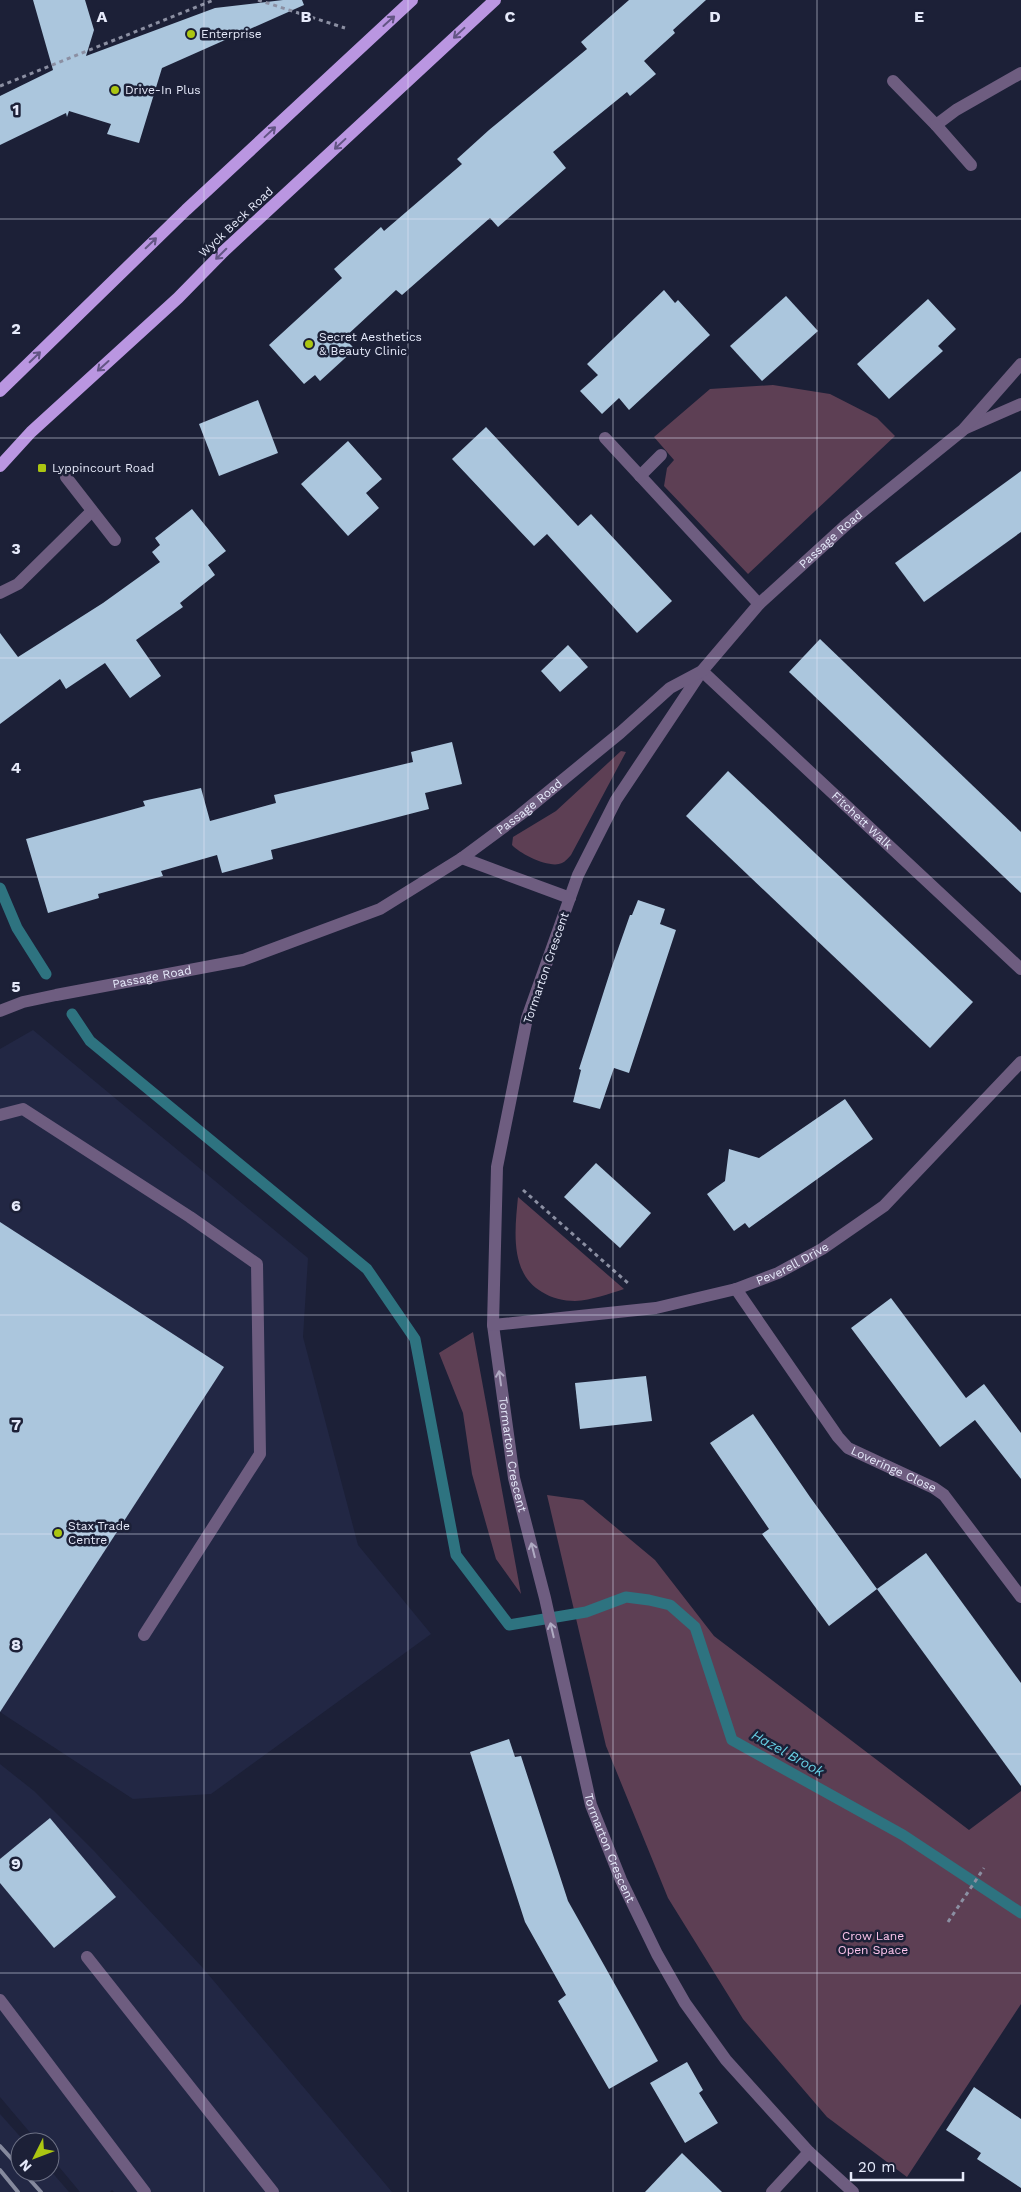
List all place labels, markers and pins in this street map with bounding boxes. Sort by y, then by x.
place label: Enterprise [201,27,262,41]
marker: Enterprise [185,28,197,40]
place label: Drive-In Plus [125,83,201,97]
marker: Drive-In Plus [109,84,121,96]
place label: Secret Aesthetics & Beauty Clinic [319,330,422,358]
marker: Secret Aesthetics & Beauty Clinic [303,338,315,350]
place label: Lyppincourt Road [52,461,154,475]
marker: Lyppincourt Road [36,462,48,474]
place label: Stax Trade Centre [68,1519,130,1547]
marker: Stax Trade Centre [52,1527,64,1539]

